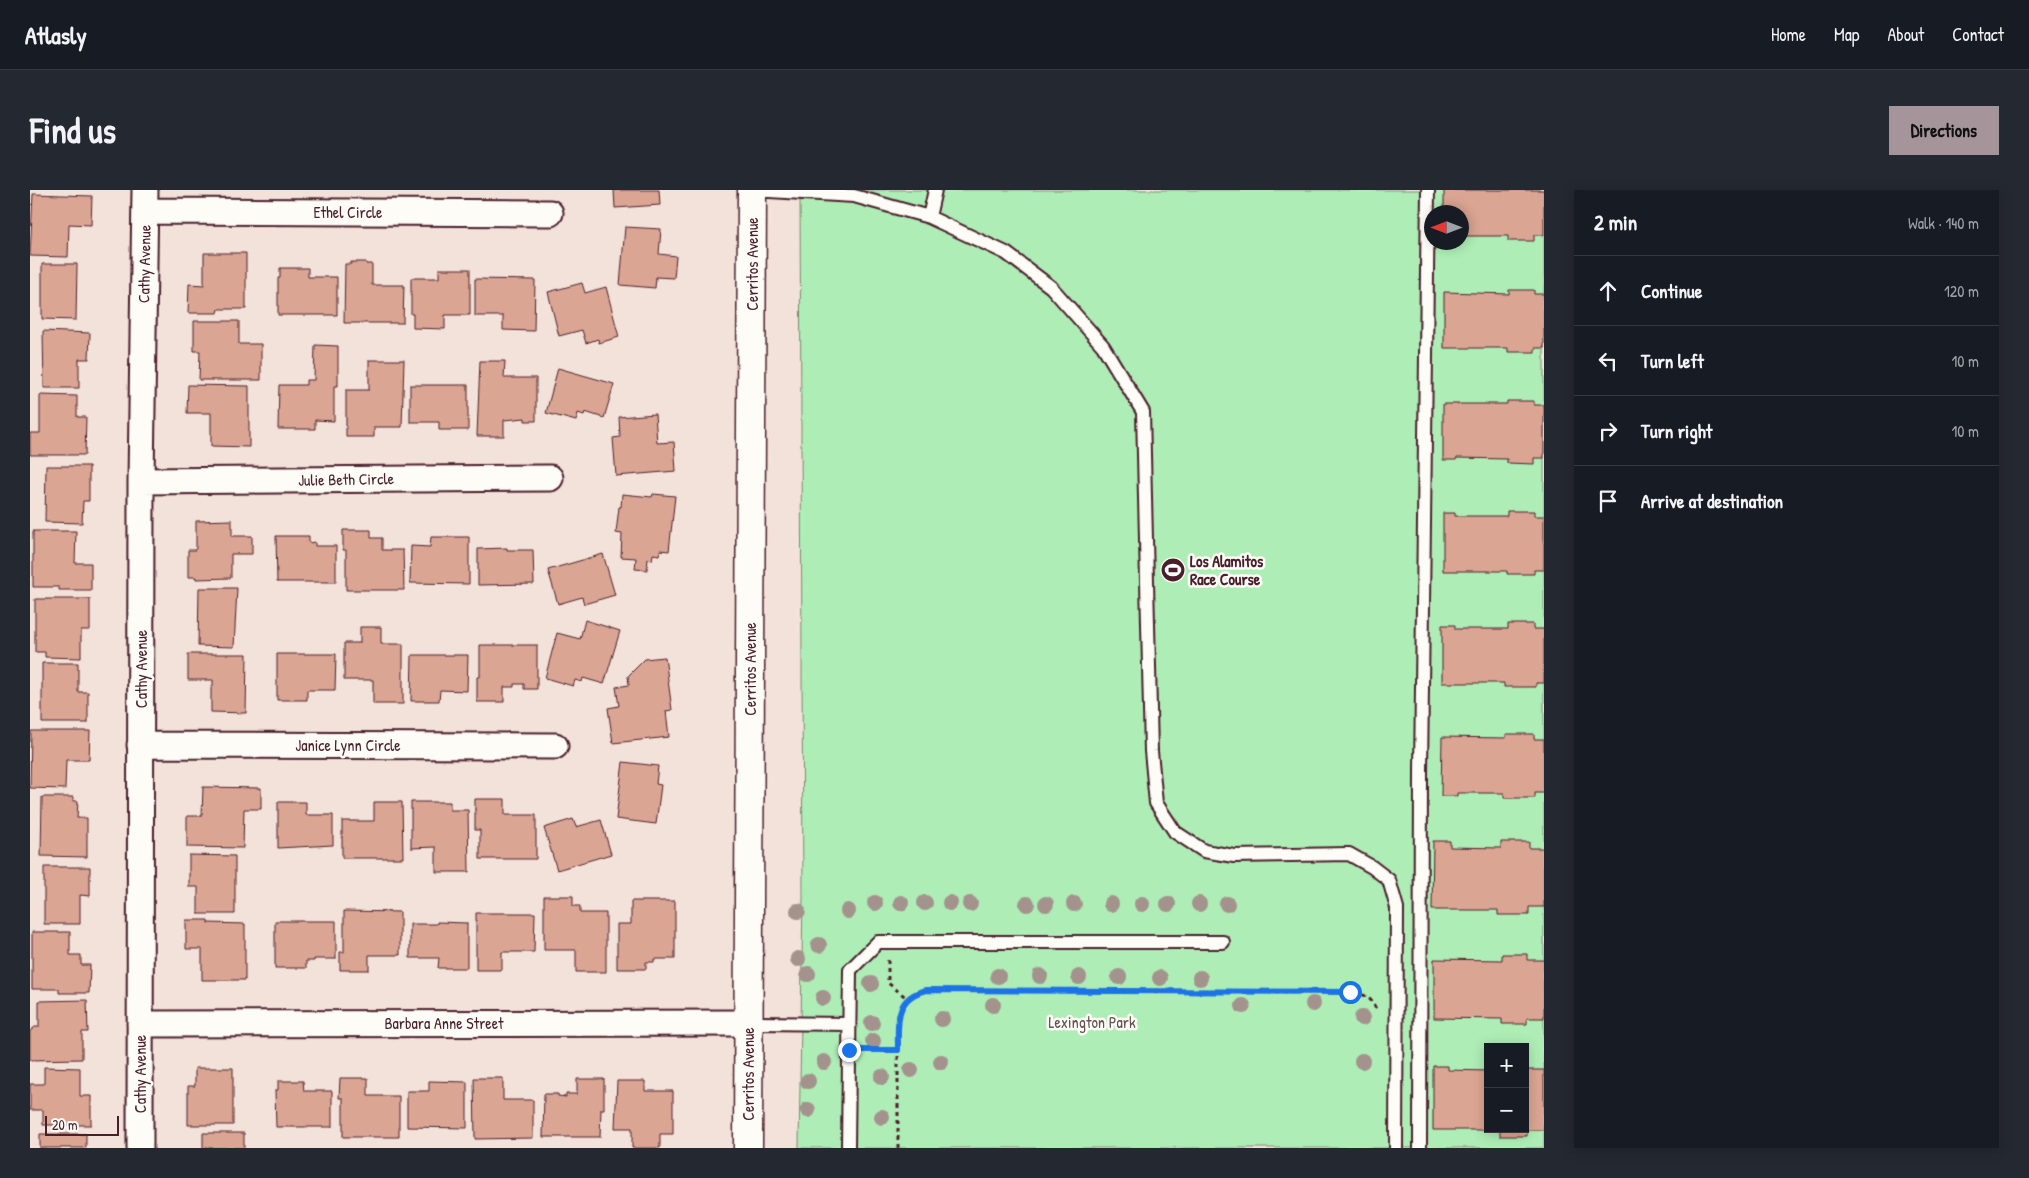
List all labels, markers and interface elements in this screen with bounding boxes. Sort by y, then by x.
text: Atlasly [25,19,87,51]
text: Home [1771,22,1806,47]
text: Map [1834,22,1859,47]
text: About [1887,22,1924,47]
text: Contact [1952,22,2004,47]
button: Directions [1889,106,1999,155]
text: Find us [30,107,116,154]
street label: Ethel Circle [314,201,383,223]
north arrow [1424,205,1469,250]
text: 2 min [1594,208,1637,237]
text: Walk · 140 m [1908,212,1979,234]
street label: Cerritos Avenue [741,217,763,311]
street label: Cathy Avenue [132,224,156,303]
icon: ahead [1594,277,1622,305]
text: Continue [1641,278,1702,304]
text: 120 m [1944,280,1979,302]
icon: left [1594,347,1622,375]
text: Turn left [1641,348,1704,374]
text: 10 m [1951,350,1979,372]
icon: right [1594,417,1622,445]
text: Turn right [1641,418,1712,444]
text: 10 m [1951,420,1979,442]
street label: Julie Beth Circle [298,467,395,491]
icon: arrive [1594,487,1622,515]
text: Arrive at destination [1641,488,1783,514]
place label: Los Alamitos Race Course [1190,550,1264,590]
sports icon: Los Alamitos Race Course [1160,557,1186,583]
street label: Cerritos Avenue [739,622,761,716]
street label: Cathy Avenue [130,629,152,708]
street label: Janice Lynn Circle [295,734,401,756]
route start [1339,981,1362,1004]
park label: Lexington Park [1048,1011,1136,1033]
street label: Barbara Anne Street [384,1012,504,1034]
street label: Cerritos Avenue [737,1027,759,1121]
street label: Cathy Avenue [129,1034,151,1113]
route end [838,1039,861,1062]
map controls [1484,1043,1529,1133]
button: + [1484,1043,1529,1088]
button: − [1484,1088,1529,1133]
scale bar [45,1113,119,1136]
text: 20 m [52,1115,78,1134]

